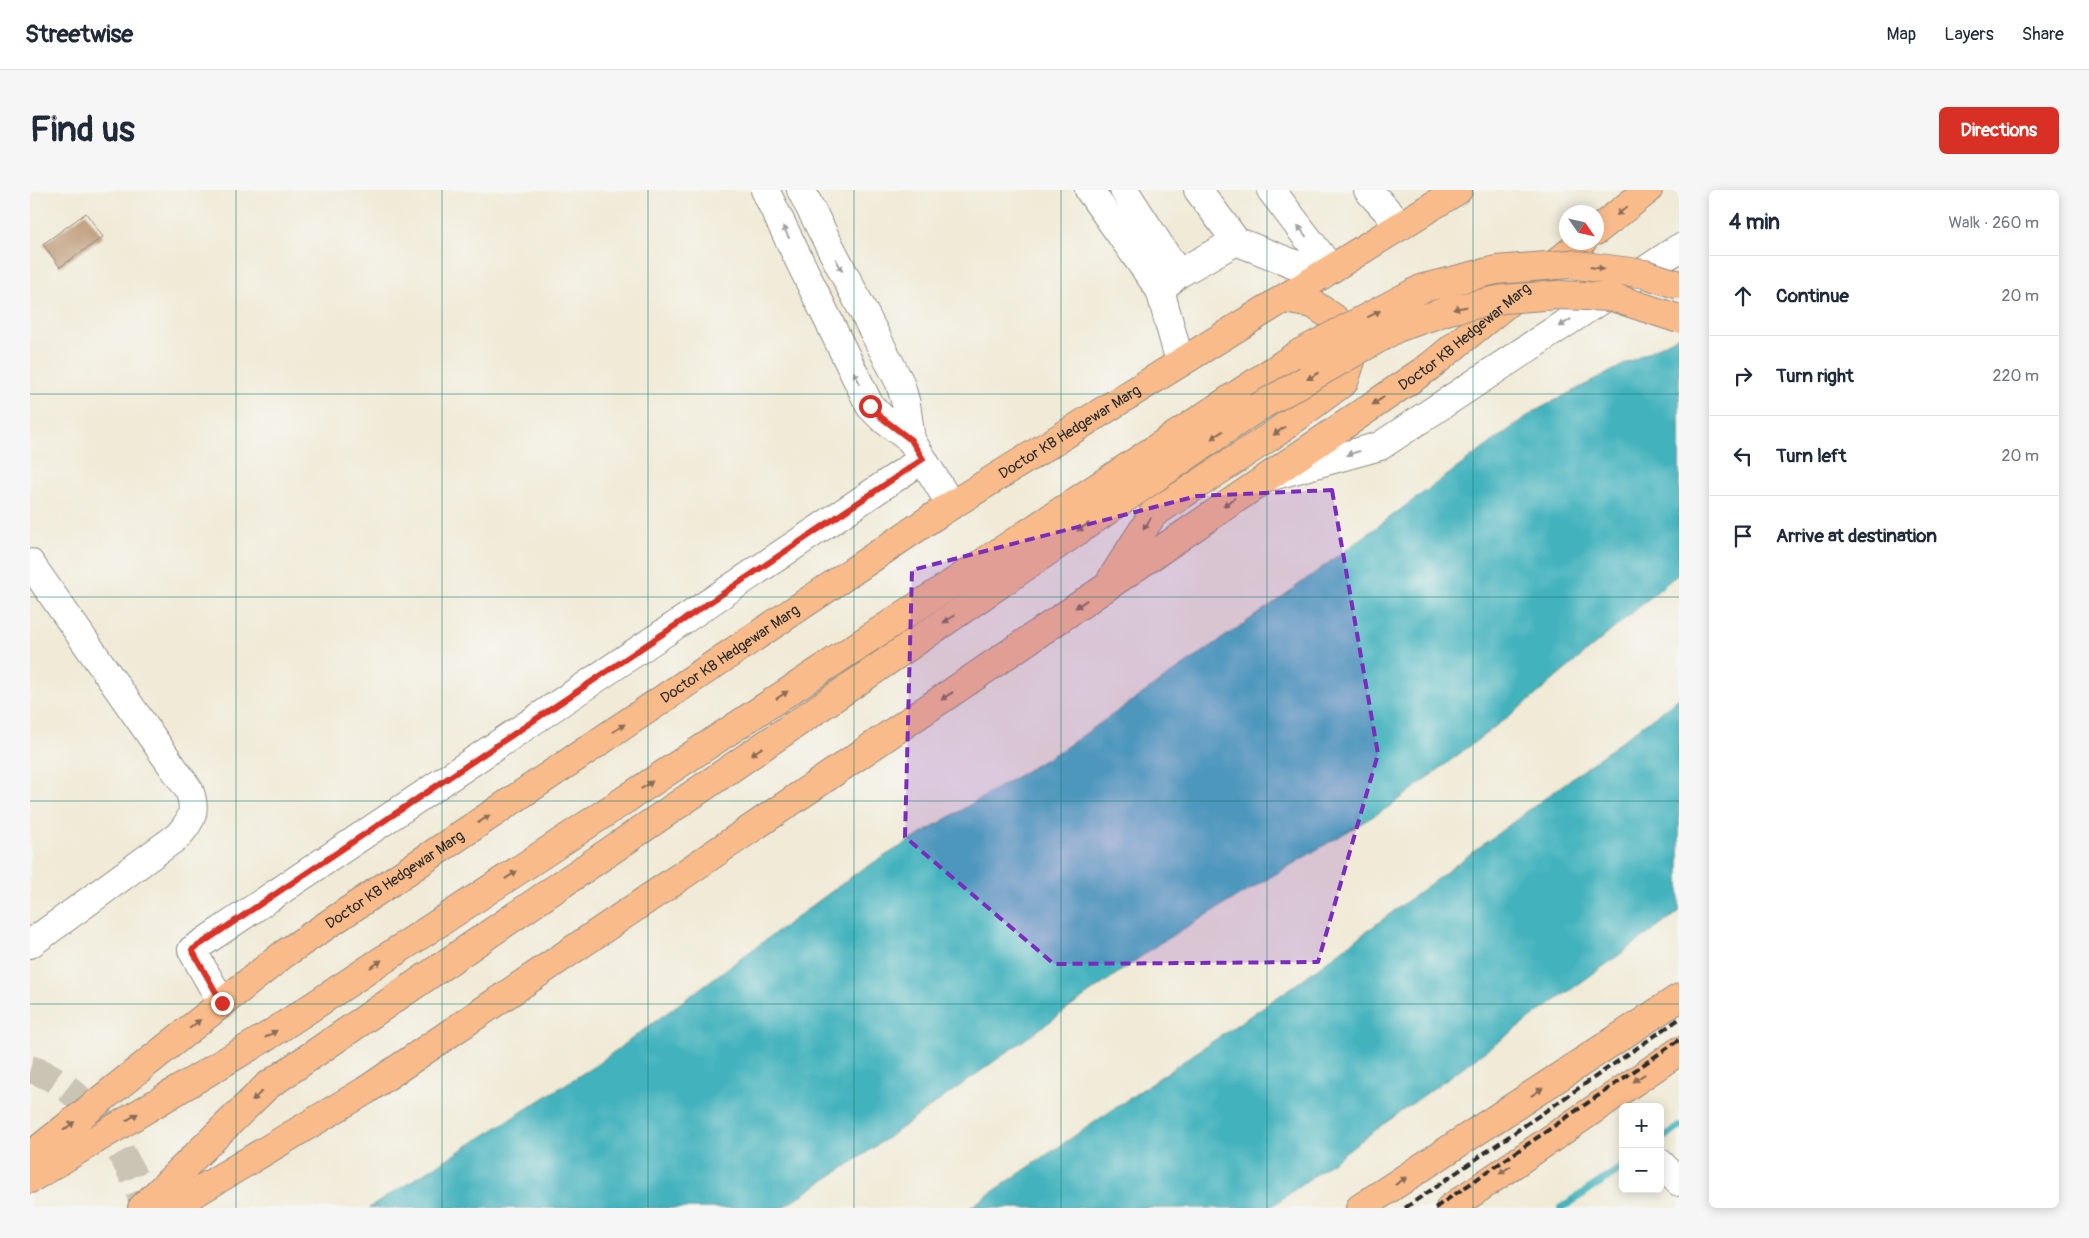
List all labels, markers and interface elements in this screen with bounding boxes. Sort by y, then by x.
text: Streetwise [25,20,133,49]
text: Map [1887,23,1916,46]
text: Layers [1944,23,1994,46]
text: Share [2022,23,2064,46]
button: Directions [1939,107,2059,154]
text: Find us [30,108,135,152]
north arrow [1559,205,1604,250]
one-way arrow [1616,205,1629,216]
text: 4 min [1729,209,1780,236]
text: Walk · 260 m [1948,213,2039,233]
one-way arrow [1297,224,1307,238]
one-way arrow [782,225,790,239]
one-way arrow [835,257,843,272]
one-way arrow [1590,264,1606,272]
street label: Doctor KB Hedgewar Marg [1395,279,1535,395]
icon: ahead [1729,282,1757,310]
text: Continue [1776,284,1849,308]
text: 20 m [2001,286,2039,306]
one-way arrow [1452,304,1468,312]
one-way arrow [1367,310,1381,318]
one-way arrow [1558,318,1572,328]
icon: right [1729,362,1757,390]
text: Turn right [1776,364,1854,388]
text: 220 m [1993,366,2039,386]
one-way arrow [853,371,861,385]
one-way arrow [1307,371,1320,380]
street label: Doctor KB Hedgewar Marg [995,381,1144,483]
route start [859,395,882,418]
one-way arrow [1371,396,1385,406]
one-way arrow [1272,426,1286,436]
one-way arrow [1210,430,1224,440]
icon: left [1729,442,1757,470]
text: Turn left [1776,444,1846,468]
text: 20 m [2001,446,2039,466]
one-way arrow [1346,450,1361,458]
one-way arrow [1223,497,1236,507]
one-way arrow [1142,517,1152,530]
one-way arrow [1076,522,1090,532]
icon: arrive [1729,522,1757,550]
text: Arrive at destination [1776,524,1937,548]
one-way arrow [1074,600,1088,609]
street label: Doctor KB Hedgewar Marg [657,601,803,708]
one-way arrow [942,614,955,624]
one-way arrow [775,690,789,700]
one-way arrow [940,691,953,701]
one-way arrow [612,723,626,733]
one-way arrow [750,746,764,755]
one-way arrow [640,780,653,790]
one-way arrow [478,814,491,824]
street label: Doctor KB Hedgewar Marg [322,826,468,933]
one-way arrow [504,870,518,879]
one-way arrow [369,959,382,969]
route end [211,992,234,1015]
one-way arrow [188,1019,201,1030]
one-way arrow [264,1029,278,1038]
one-way arrow [1632,1074,1646,1083]
one-way arrow [1530,1087,1543,1097]
one-way arrow [252,1090,264,1102]
map controls [1619,1103,1664,1193]
button: + [1619,1103,1664,1148]
one-way arrow [125,1113,138,1122]
one-way arrow [62,1121,75,1132]
button: − [1619,1148,1664,1193]
one-way arrow [1498,1166,1512,1175]
one-way arrow [1394,1176,1408,1186]

